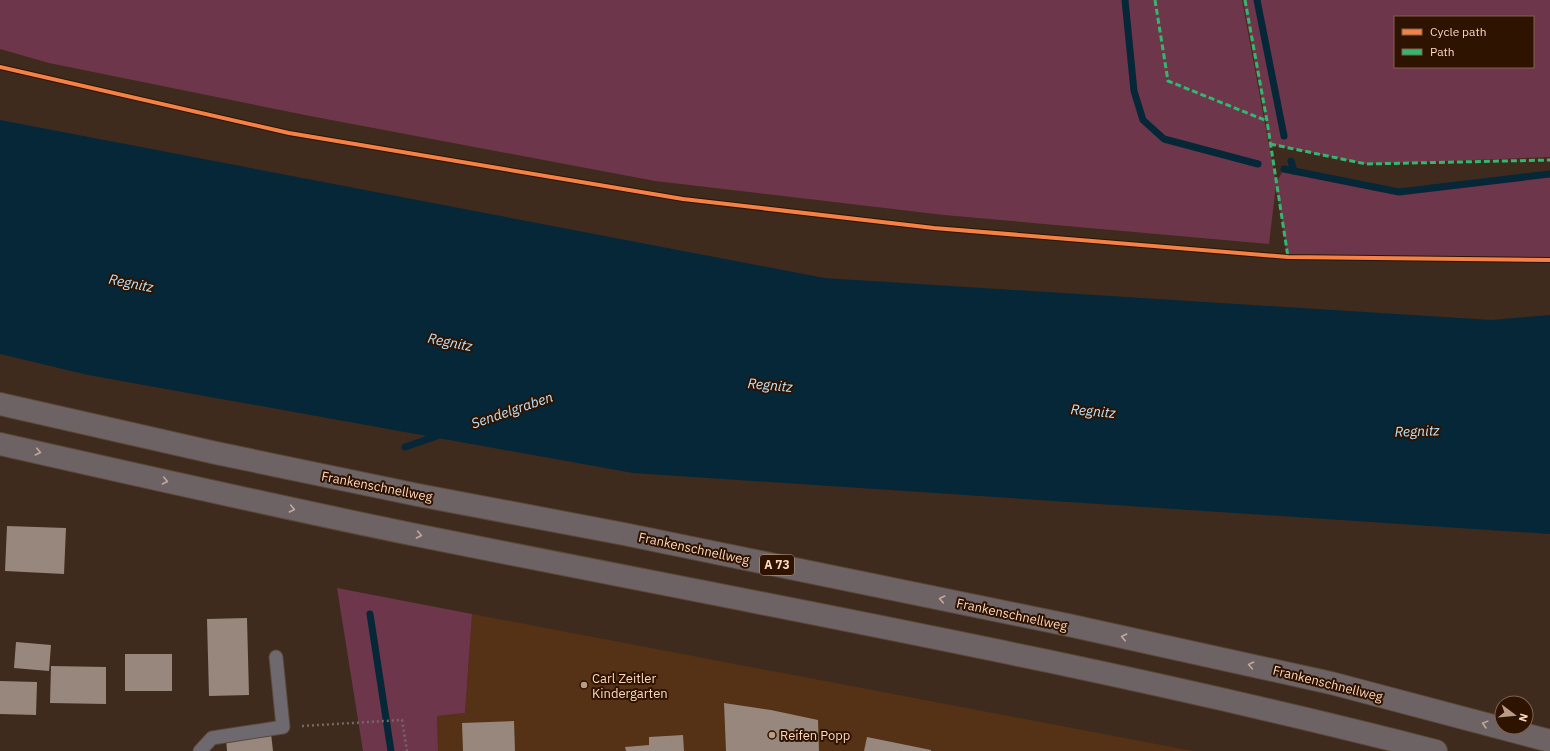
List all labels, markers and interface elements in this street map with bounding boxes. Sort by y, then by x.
legend [1394,16,1534,68]
text: Cycle path [1430,24,1487,39]
text: Path [1430,44,1455,59]
water label: Regnitz [107,270,155,296]
water label: Regnitz [426,329,474,355]
water label: Regnitz [747,374,794,396]
water label: Sendelgraben [469,388,555,432]
water label: Regnitz [1070,400,1117,422]
water label: Regnitz [1394,421,1440,441]
one-way arrow [35,448,41,456]
street label: Frankenschnellweg [320,467,434,506]
one-way arrow [162,477,168,485]
one-way arrow [289,504,295,512]
street label: Frankenschnellweg [637,528,751,569]
one-way arrow [416,531,422,539]
road number: A 73 [760,555,794,575]
street label: Frankenschnellweg [955,594,1069,635]
one-way arrow [938,596,945,604]
one-way arrow [1120,634,1127,642]
one-way arrow [1247,661,1254,669]
street label: Frankenschnellweg [1271,662,1385,705]
place label: Carl Zeitler Kindergarten [592,670,668,702]
marker: Carl Zeitler Kindergarten [579,680,589,690]
north arrow [1494,695,1534,735]
text: N [1516,712,1531,724]
one-way arrow [1482,720,1489,729]
place label: Reifen Popp [780,727,850,744]
marker: Reifen Popp [767,730,777,740]

